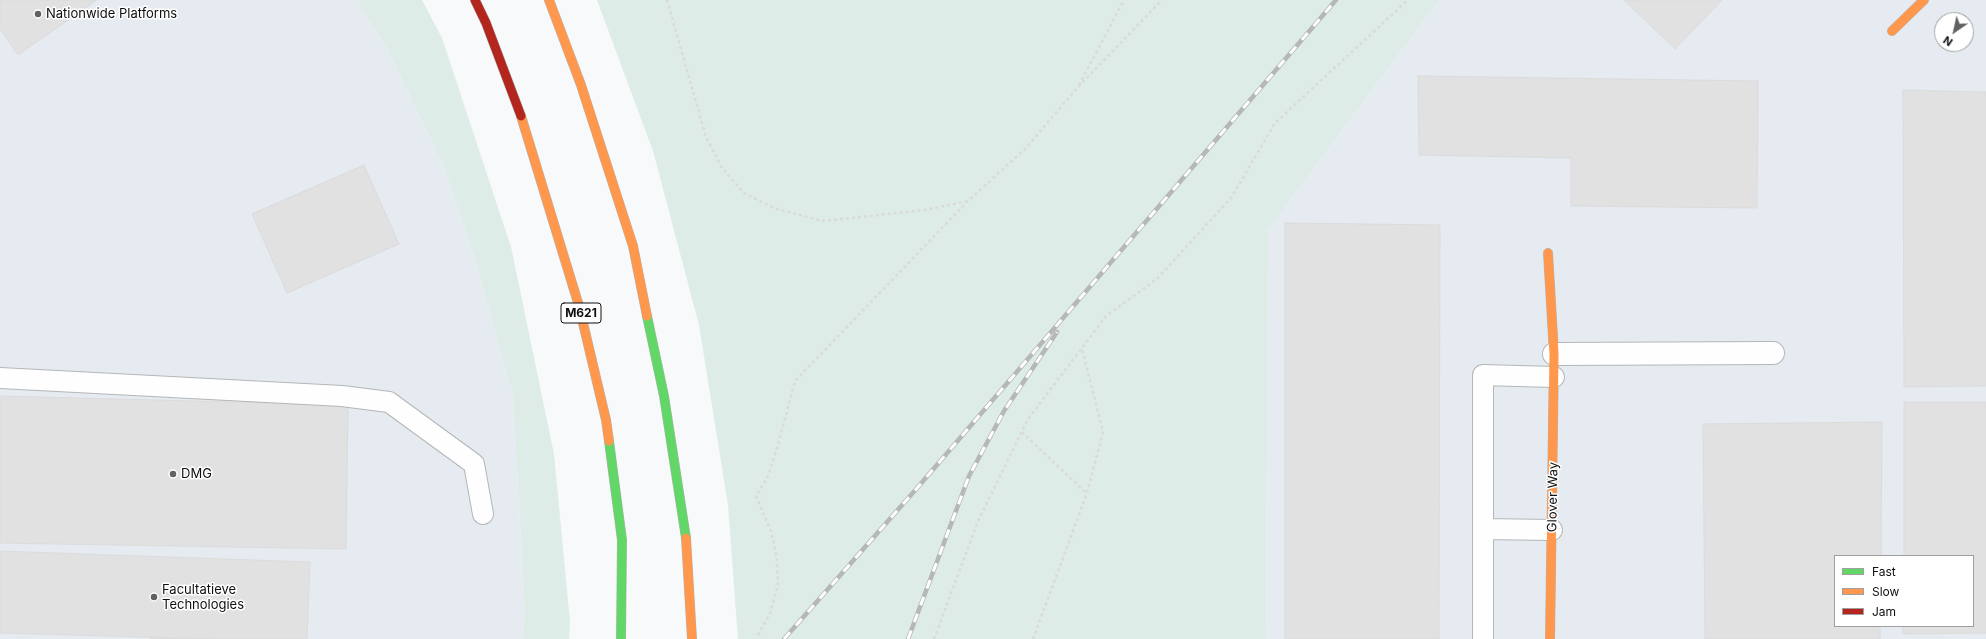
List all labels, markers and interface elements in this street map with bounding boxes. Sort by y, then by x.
place label: Nationwide Platforms [46,6,177,22]
marker: Nationwide Platforms [33,9,43,19]
north arrow [1934,12,1974,52]
text: N [1940,33,1955,49]
road number: M621 [561,303,601,323]
street label: Glover Way [1545,462,1561,532]
place label: DMG [181,466,212,482]
marker: DMG [168,469,178,479]
legend [1834,555,1974,627]
text: Fast [1872,564,1896,579]
place label: Facultatieve Technologies [162,582,244,613]
text: Slow [1872,584,1899,599]
marker: Facultatieve Technologies [149,592,159,602]
text: Jam [1872,604,1896,619]

